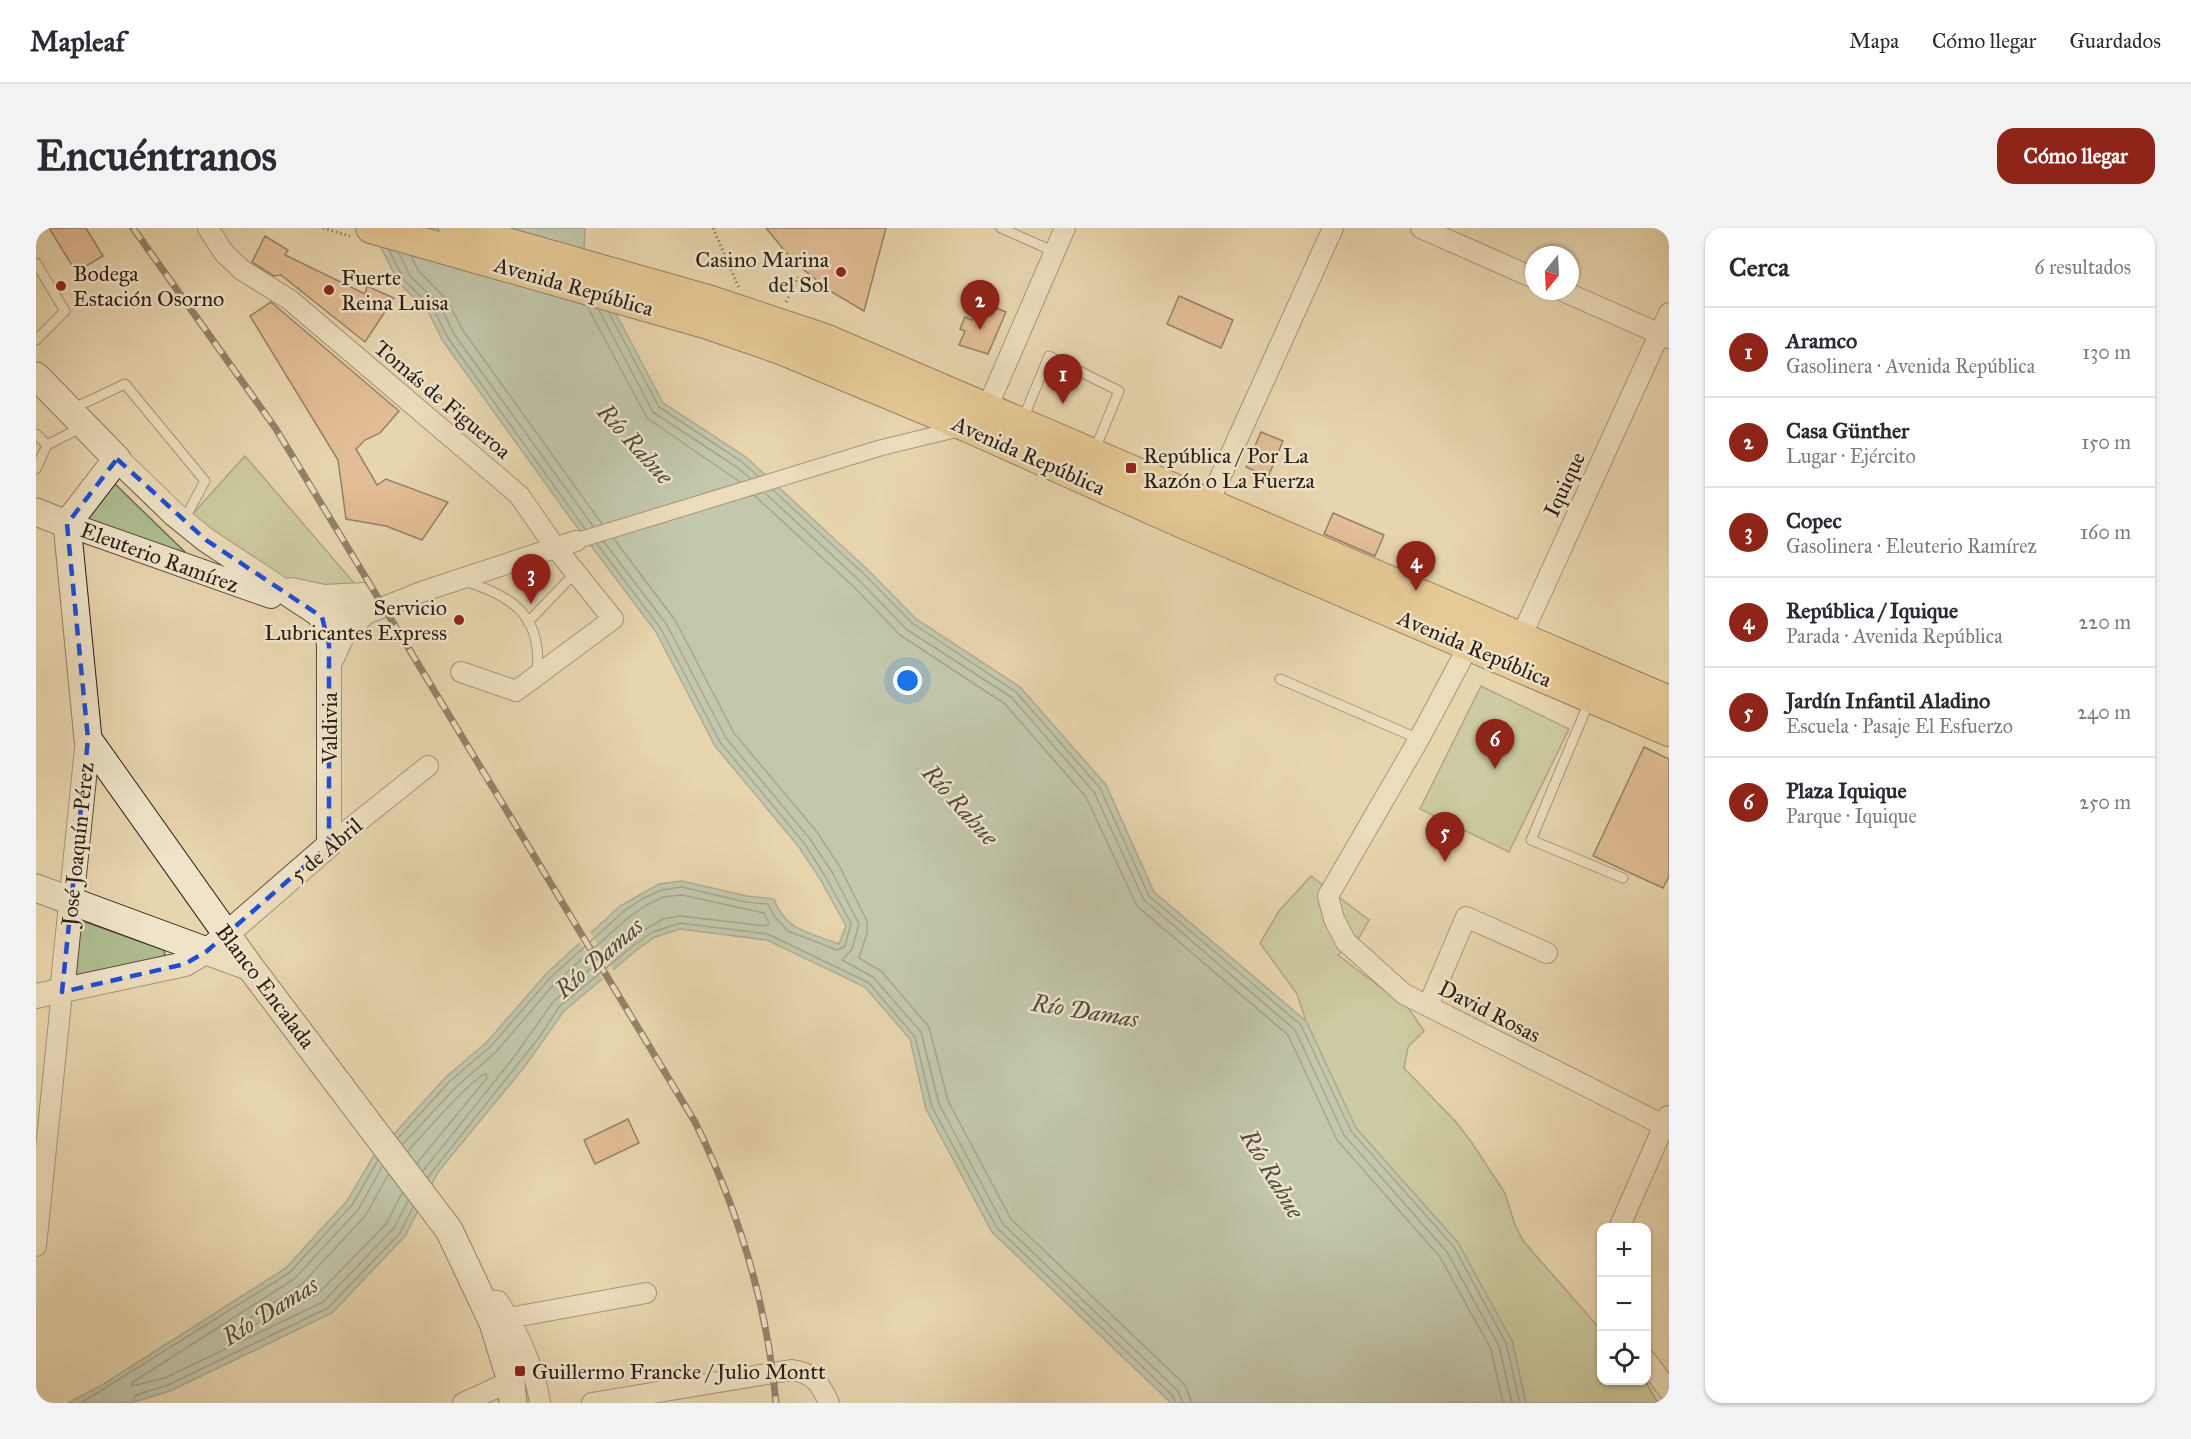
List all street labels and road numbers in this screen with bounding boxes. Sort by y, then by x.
street label: Avenida República [490,251,657,322]
street label: Tomás de Figueroa [369,334,517,465]
street label: Avenida República [947,409,1110,502]
street label: Iquique [1538,447,1591,521]
street label: Eleuterio Ramírez [77,516,243,599]
street label: Avenida República [1393,603,1557,693]
street label: Valdivia [316,691,343,765]
street label: José Joaquín Pérez [55,761,100,929]
street label: 5 de Abril [285,812,368,887]
street label: Blanco Encalada [210,919,322,1054]
street label: David Rosas [1434,974,1545,1049]

